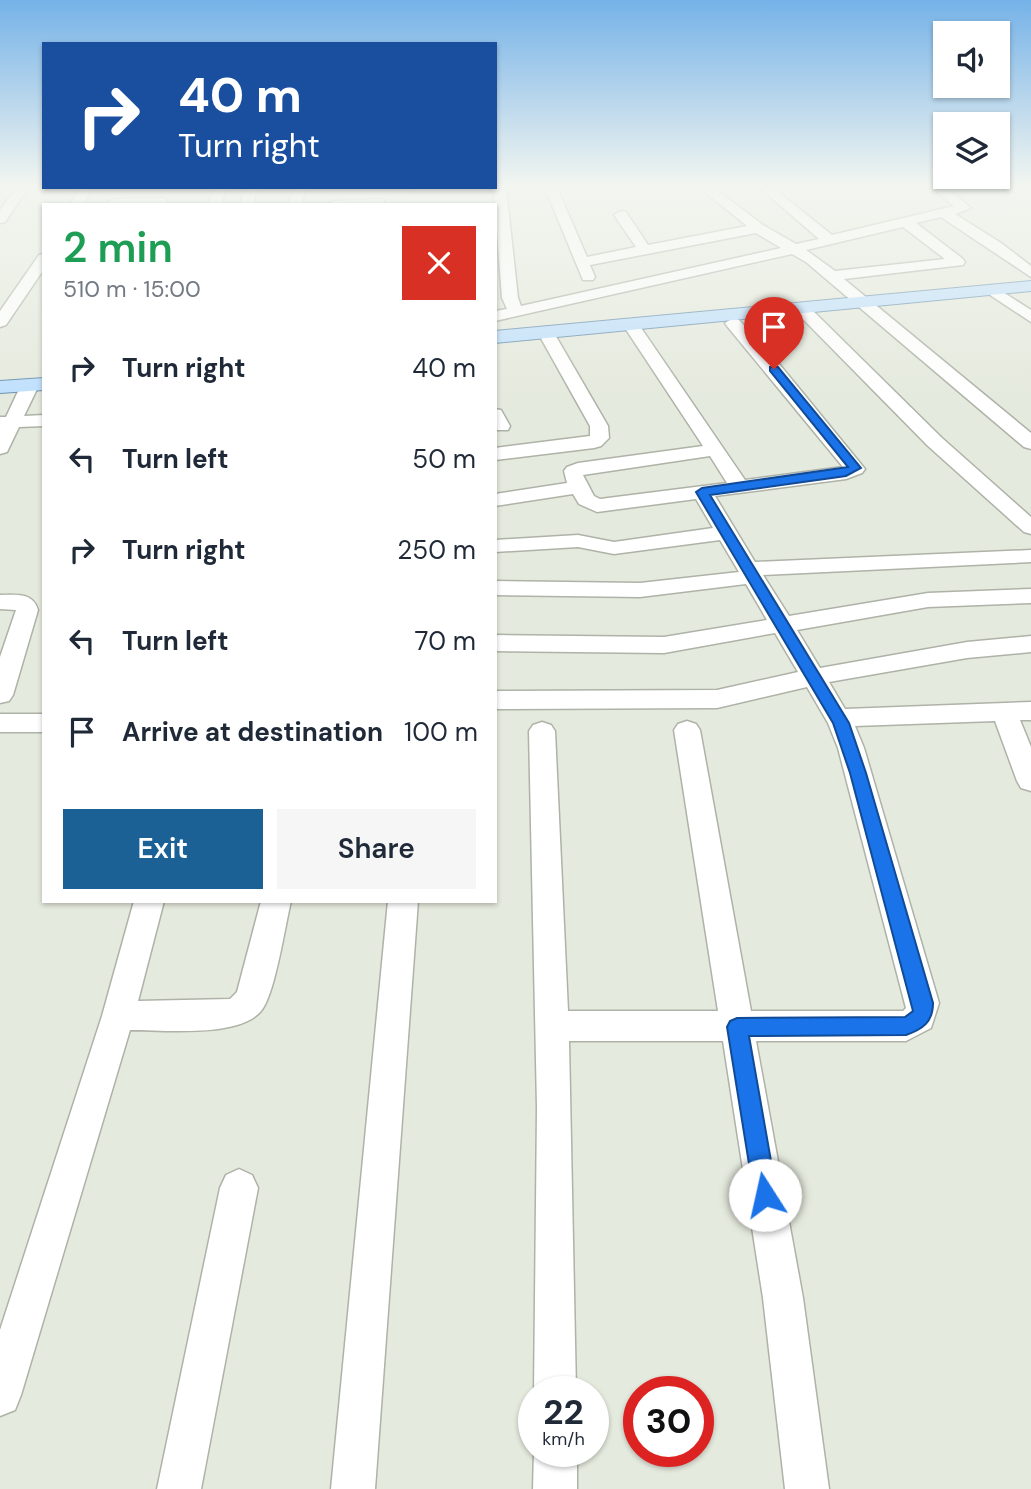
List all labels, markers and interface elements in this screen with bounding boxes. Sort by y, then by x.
map controls [933,21,1010,189]
button: sound [933,21,1010,98]
text: 40 m [178,63,302,127]
icon: right [63,70,154,161]
button: layers [933,112,1010,189]
text: Turn right [178,125,320,167]
text: 2 min [63,220,173,275]
button: close [402,226,476,300]
text: 510 m · 15:00 [63,274,201,304]
pin [744,297,804,369]
icon: arrive [755,308,793,346]
icon: right [63,349,101,387]
text: Turn right [122,351,246,385]
text: 40 m [412,351,476,385]
icon: left [63,440,101,478]
text: Turn left [122,442,229,476]
text: 50 m [412,442,476,476]
icon: right [63,531,101,569]
text: Turn right [122,533,246,567]
text: 250 m [397,533,476,567]
icon: left [63,622,101,660]
text: Turn left [122,624,229,658]
text: 70 m [415,624,476,658]
icon: arrive [63,713,101,751]
text: Arrive at destination [122,715,383,749]
text: 100 m [404,715,478,749]
button: Exit [63,809,263,889]
button: Share [277,809,476,889]
position arrow [728,1158,802,1232]
speed limit sign: 30 [623,1376,714,1467]
text: 22 [543,1389,584,1435]
text: km/h [542,1427,585,1451]

